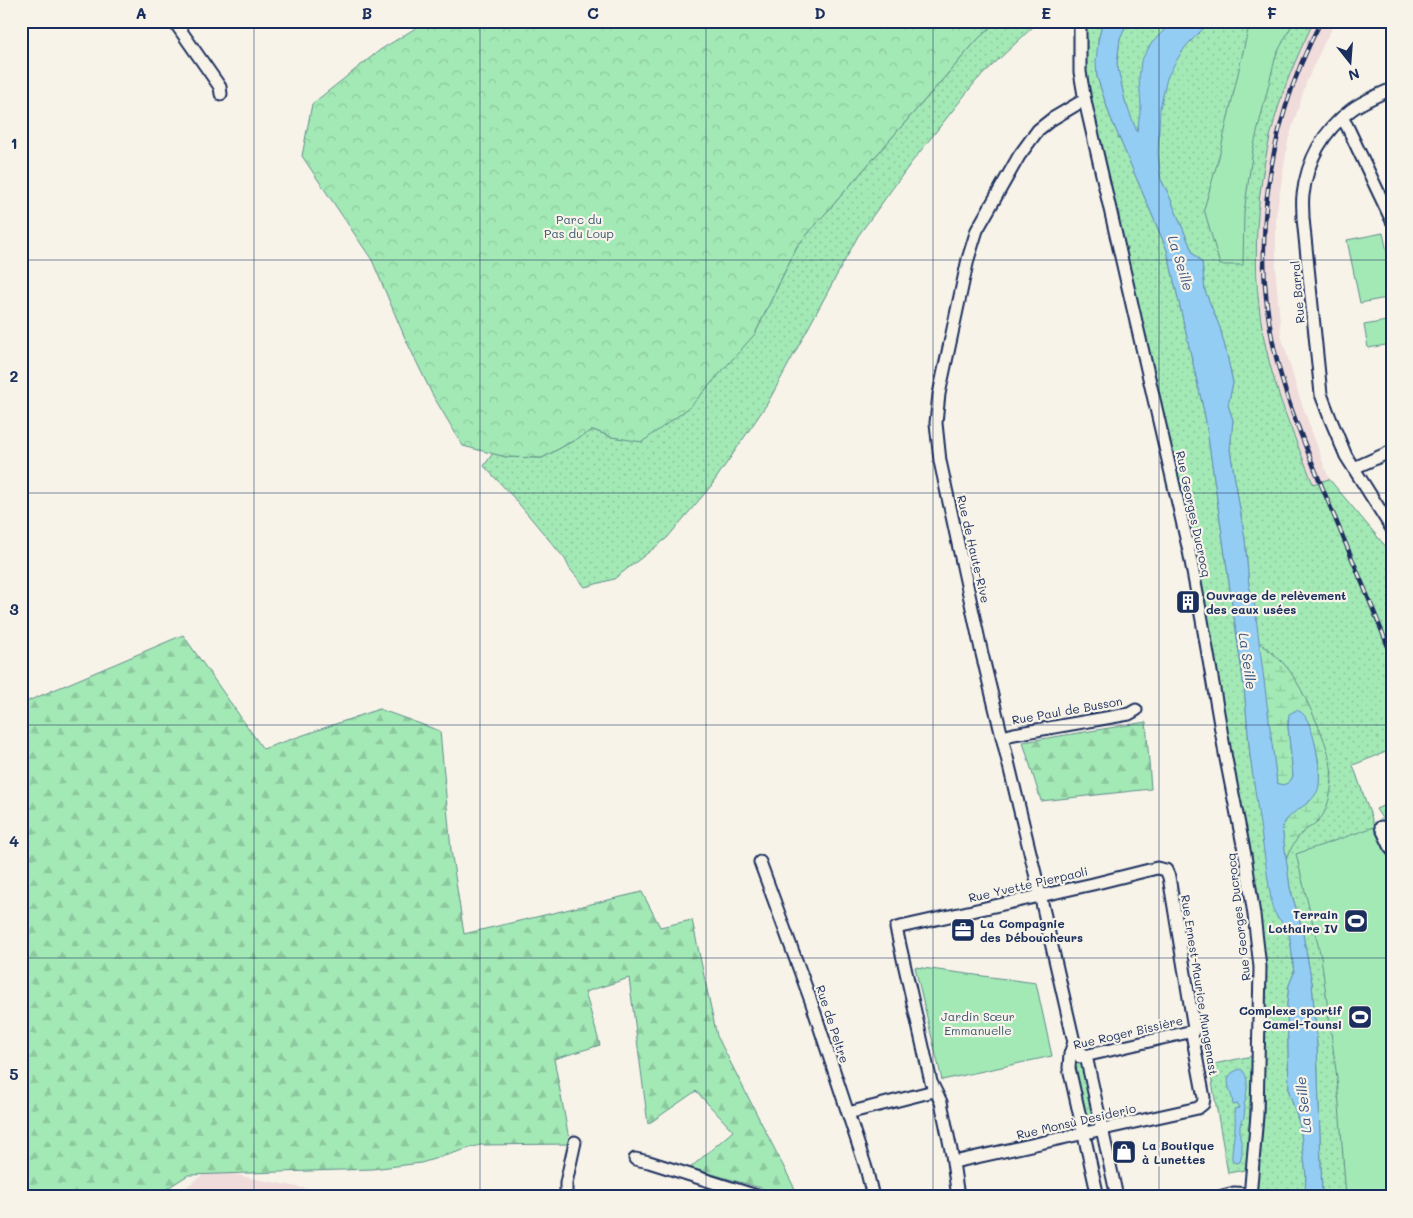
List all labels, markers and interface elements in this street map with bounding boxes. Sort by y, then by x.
text: A [135,2,147,23]
text: B [362,2,372,23]
text: C [587,2,599,23]
text: D [814,2,826,23]
text: E [1041,2,1051,23]
text: F [1267,2,1277,23]
north arrow [1326,38,1376,88]
text: N [1346,64,1362,86]
text: 1 [10,132,18,153]
park label: Parc du Pas du Loup [544,211,614,241]
water label: La Seille [1164,233,1198,293]
street label: Rue Barral [1286,260,1308,324]
text: 2 [10,365,19,386]
street label: Rue Georges Ducrocq [1173,449,1215,579]
street label: Rue de Haute-Rive [954,494,994,604]
place label: Ouvrage de relèvement des eaux usées [1206,587,1346,617]
building icon: Ouvrage de relèvement des eaux usées [1175,589,1201,615]
text: 3 [9,598,19,619]
water label: La Seille [1235,631,1261,691]
street label: Rue Paul de Busson [1010,692,1124,728]
text: 4 [9,830,19,851]
street label: Rue Georges Ducrocq [1222,852,1254,982]
street label: Rue Yvette Pierpaoli [967,862,1089,906]
street label: Rue Ernest-Maurice Mungenast [1178,894,1222,1076]
place label: Terrain Lothaire IV [1268,906,1338,936]
sports icon: Terrain Lothaire IV [1343,908,1369,934]
place label: La Compagnie des Déboucheurs [980,915,1083,945]
office icon: La Compagnie des Déboucheurs [950,917,976,943]
street label: Rue de Peltre [813,983,853,1065]
place label: Complexe sportif Camel-Tounsi [1239,1002,1343,1032]
sports icon: Complexe sportif Camel-Tounsi [1347,1004,1373,1030]
park label: Jardin Sœur Emmanuelle [941,1008,1015,1038]
street label: Rue Roger Bissière [1072,1012,1184,1052]
text: 5 [9,1063,19,1084]
water label: La Seille [1291,1076,1315,1134]
street label: Rue Monsù Desiderio [1015,1099,1137,1143]
place label: La Boutique à Lunettes [1142,1137,1214,1167]
shop icon: La Boutique à Lunettes [1111,1139,1137,1165]

